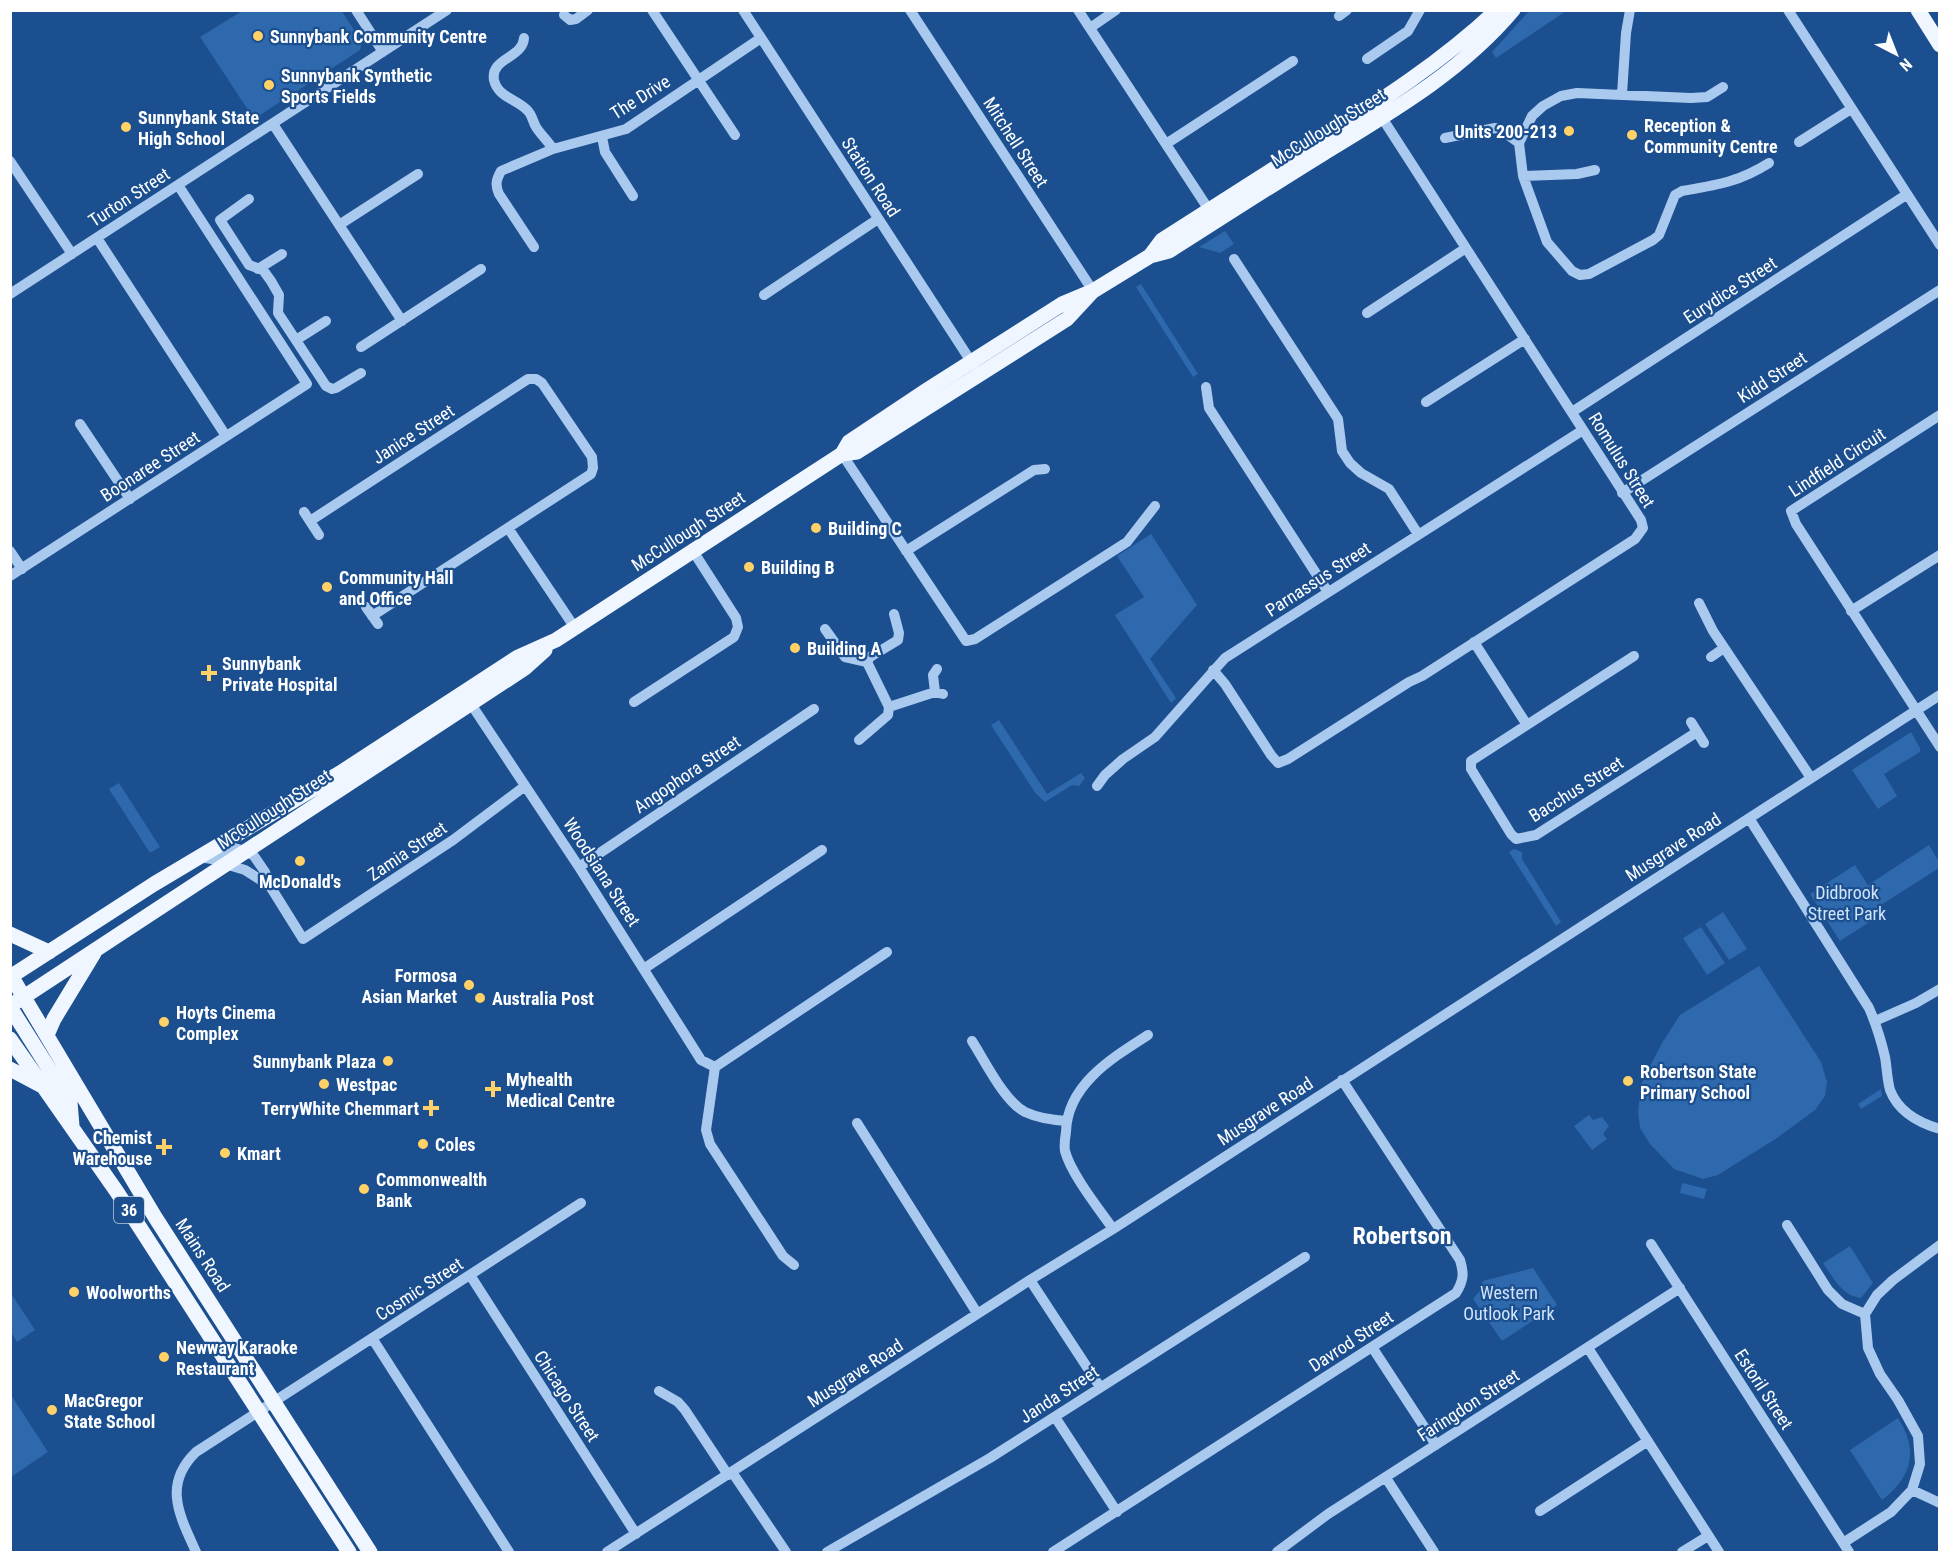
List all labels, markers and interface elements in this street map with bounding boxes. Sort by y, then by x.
north arrow [1866,24,1926,84]
place label: Sunnybank Community Centre [270,26,487,47]
marker: Sunnybank Community Centre [251,29,265,43]
text: N [1896,54,1916,75]
place label: Sunnybank Synthetic Sports Fields [281,65,432,107]
street label: The Drive [606,70,674,124]
marker: Sunnybank Synthetic Sports Fields [262,78,276,92]
street label: McCullough Street [1267,83,1389,171]
street label: Mitchell Street [979,93,1053,191]
place label: Sunnybank State High School [138,107,260,149]
place label: Reception & Community Centre [1644,115,1778,157]
marker: Sunnybank State High School [119,120,133,134]
place label: Units 200-213 [1454,121,1557,142]
marker: Units 200-213 [1562,124,1576,138]
marker: Reception & Community Centre [1625,128,1639,142]
street label: Station Road [837,133,905,221]
street label: Turton Street [85,163,173,231]
street label: Eurydice Street [1680,252,1780,328]
street label: Kidd Street [1734,347,1810,407]
street label: Janice Street [368,400,458,468]
street label: Romulus Street [1584,409,1660,511]
street label: Lindfield Circuit [1785,423,1889,501]
street label: Boonaree Street [97,426,203,506]
street label: McCullough Street [627,487,749,575]
place label: Building C [828,518,902,539]
marker: Building C [809,521,823,535]
street label: Parnassus Street [1262,537,1374,621]
place label: Building B [761,557,835,578]
marker: Building B [742,560,756,574]
place label: Community Hall and Office [339,567,453,609]
marker: Community Hall and Office [320,580,334,594]
place label: Building A [807,638,882,659]
marker: Building A [788,641,802,655]
place label: Sunnybank Private Hospital [222,653,338,695]
marker: Sunnybank Private Hospital [200,664,218,682]
street label: Angophora Street [630,731,744,817]
street label: Bacchus Street [1525,752,1627,826]
street label: McCullough Street [213,765,335,853]
street label: Musgrave Road [1621,808,1725,886]
street label: Woodsiana Street [559,814,645,930]
street label: Zamia Street [364,817,450,885]
marker: McDonald's [293,854,307,868]
place label: McDonald's [259,871,341,892]
park label: Didbrook Street Park [1808,882,1886,924]
place label: Formosa Asian Market [361,965,457,1007]
marker: Formosa Asian Market [462,978,476,992]
place label: Australia Post [492,988,594,1009]
marker: Australia Post [473,991,487,1005]
place label: Hoyts Cinema Complex [176,1002,276,1044]
marker: Hoyts Cinema Complex [157,1015,171,1029]
place label: Sunnybank Plaza [253,1051,376,1072]
marker: Sunnybank Plaza [381,1054,395,1068]
place label: Robertson State Primary School [1640,1061,1757,1103]
place label: Myhealth Medical Centre [506,1069,615,1111]
street label: Musgrave Road [1213,1072,1317,1150]
place label: Westpac [336,1074,397,1095]
marker: Robertson State Primary School [1621,1074,1635,1088]
marker: Westpac [317,1077,331,1091]
marker: Myhealth Medical Centre [484,1080,502,1098]
place label: TerryWhite Chemmart [261,1098,419,1119]
marker: TerryWhite Chemmart [424,1101,438,1115]
place label: Chemist Warehouse [72,1127,152,1169]
place label: Coles [435,1134,476,1155]
marker: Coles [416,1137,430,1151]
marker: Chemist Warehouse [157,1140,171,1154]
place label: Kmart [237,1143,281,1164]
marker: Kmart [218,1146,232,1160]
place label: Commonwealth Bank [376,1169,487,1211]
marker: Commonwealth Bank [357,1182,371,1196]
road number: 36 [114,1197,144,1223]
street label: Mains Road [171,1214,235,1296]
district label: Robertson [1352,1222,1452,1250]
street label: Cosmic Street [371,1253,467,1325]
place label: Woolworths [86,1282,171,1303]
park label: Western Outlook Park [1463,1282,1555,1324]
marker: Woolworths [67,1285,81,1299]
street label: Davrod Street [1305,1306,1397,1376]
street label: Musgrave Road [803,1334,907,1412]
place label: Newway Karaoke Restaurant [176,1337,298,1379]
street label: Estoril Street [1730,1345,1798,1433]
street label: Chicago Street [530,1347,604,1445]
marker: Newway Karaoke Restaurant [157,1350,171,1364]
street label: Janda Street [1016,1361,1102,1427]
street label: Faringdon Street [1413,1364,1523,1446]
place label: MacGregor State School [64,1390,155,1432]
marker: MacGregor State School [45,1403,59,1417]

